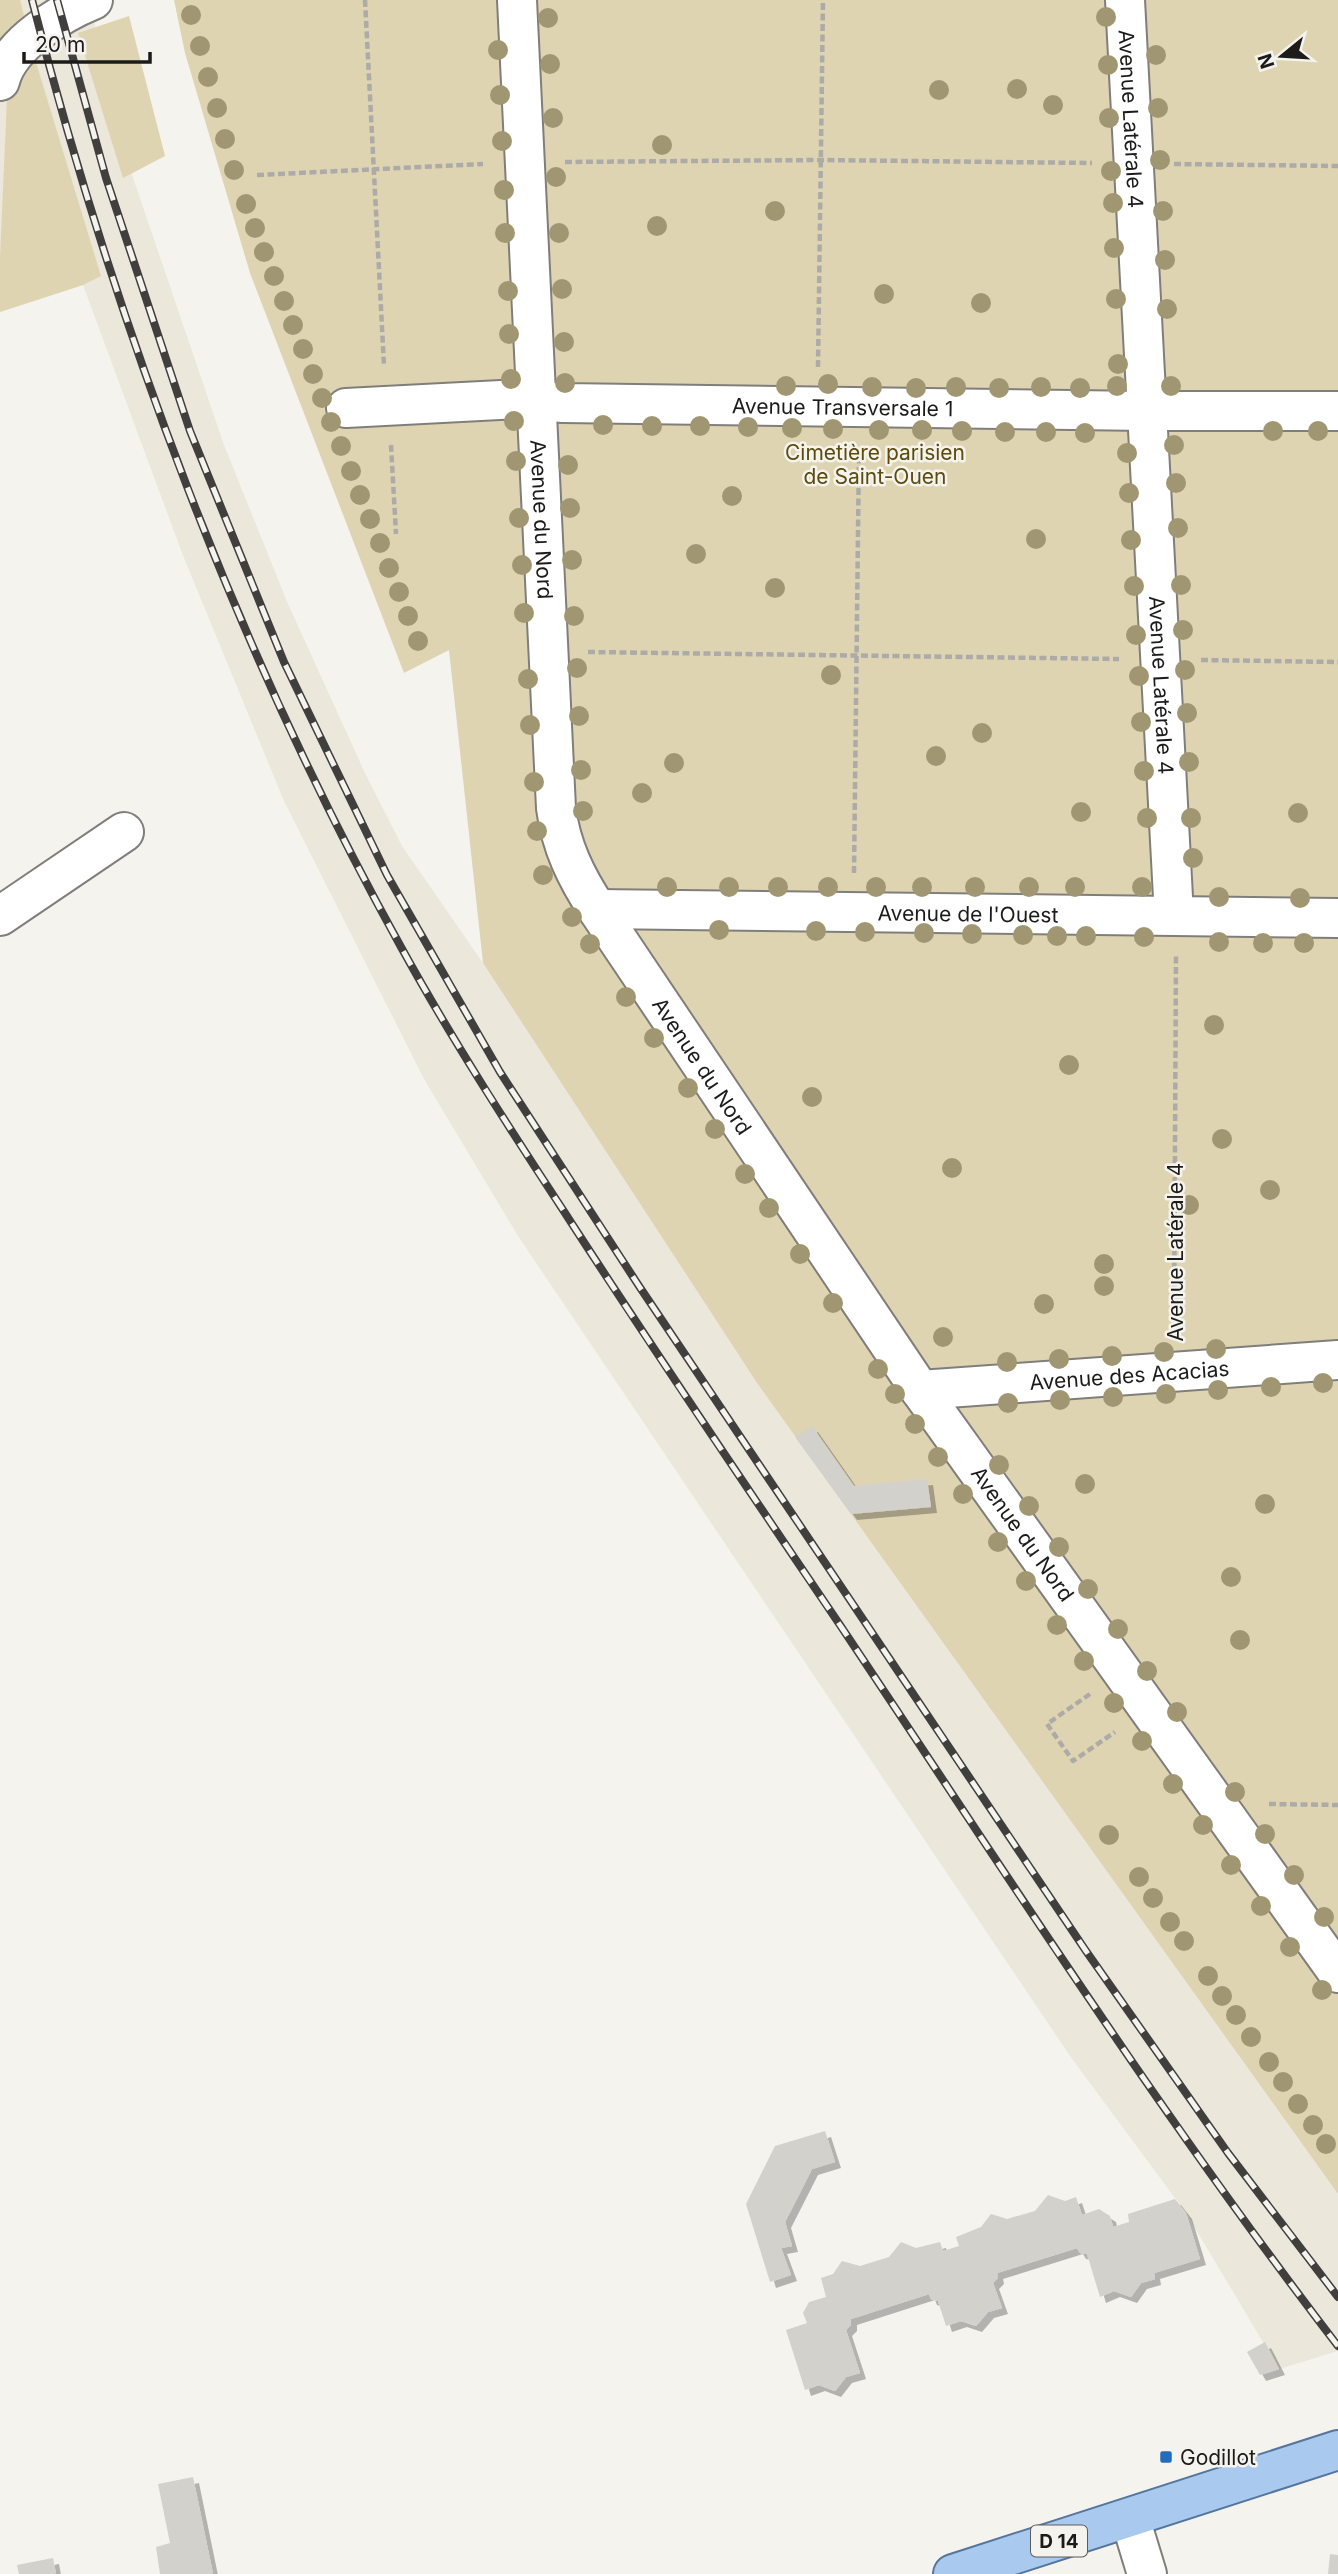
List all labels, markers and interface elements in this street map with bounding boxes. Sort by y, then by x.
scale bar [24,21,150,65]
north arrow [1247,21,1317,91]
street label: Avenue Latérale 4 [1114,29,1149,209]
text: 20 m [35,32,85,57]
text: N [1253,51,1279,72]
street label: Avenue Transversale 1 [732,393,954,421]
street label: Avenue du Nord [526,439,558,600]
park label: Cimetière parisien de Saint-Ouen [785,440,965,489]
street label: Avenue Latérale 4 [1144,595,1179,775]
street label: Avenue de l'Ouest [877,900,1059,927]
street label: Avenue du Nord [647,993,757,1139]
street label: Avenue Latérale 4 [1163,1163,1188,1341]
street label: Avenue des Acacias [1029,1355,1230,1395]
street label: Avenue du Nord [966,1461,1080,1606]
place label: Godillot [1180,2445,1256,2470]
marker: Godillot [1158,2449,1174,2465]
road number: D 14 [1031,2526,1087,2556]

